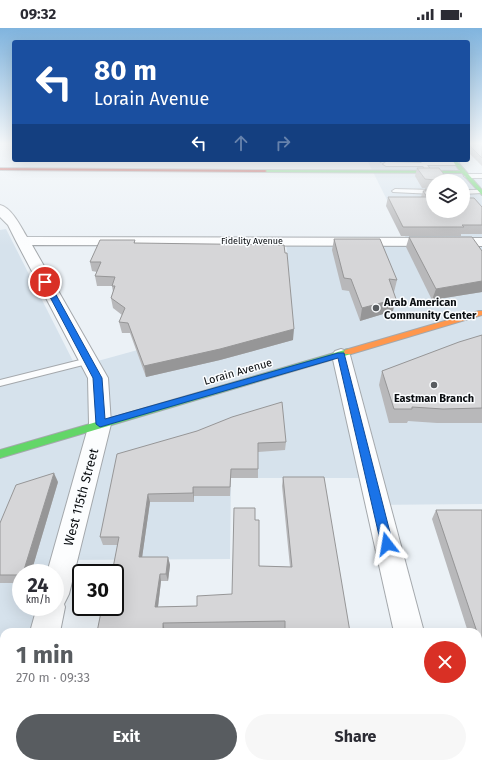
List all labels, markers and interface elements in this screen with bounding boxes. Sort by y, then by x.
text: 09:32 [20,5,56,23]
text: 80 m [94,54,157,87]
icon: left [28,56,80,108]
text: Lorain Avenue [94,88,209,110]
icon: left [188,132,210,154]
icon: ahead [230,132,252,154]
icon: right [272,132,294,154]
map controls [426,174,470,218]
button: layers [426,174,470,218]
street label: Fidelity Avenue [221,236,283,246]
pin [28,265,62,299]
icon: arrive [34,271,56,293]
place label: Arab American Community Center [383,296,477,322]
marker: Arab American Community Center [371,303,381,313]
street label: Lorain Avenue [202,356,274,388]
marker: Eastman Branch [429,380,439,390]
place label: Eastman Branch [394,392,474,405]
street label: West 115th Street [61,446,101,547]
position arrow [366,523,408,565]
speed limit sign: 30 [72,564,124,616]
text: 24 [27,573,49,597]
text: km/h [26,594,50,606]
text: 1 min [16,641,74,669]
button: close [424,641,466,683]
text: 270 m · 09:33 [16,670,90,685]
button: Exit [16,714,237,760]
button: Share [245,714,466,760]

